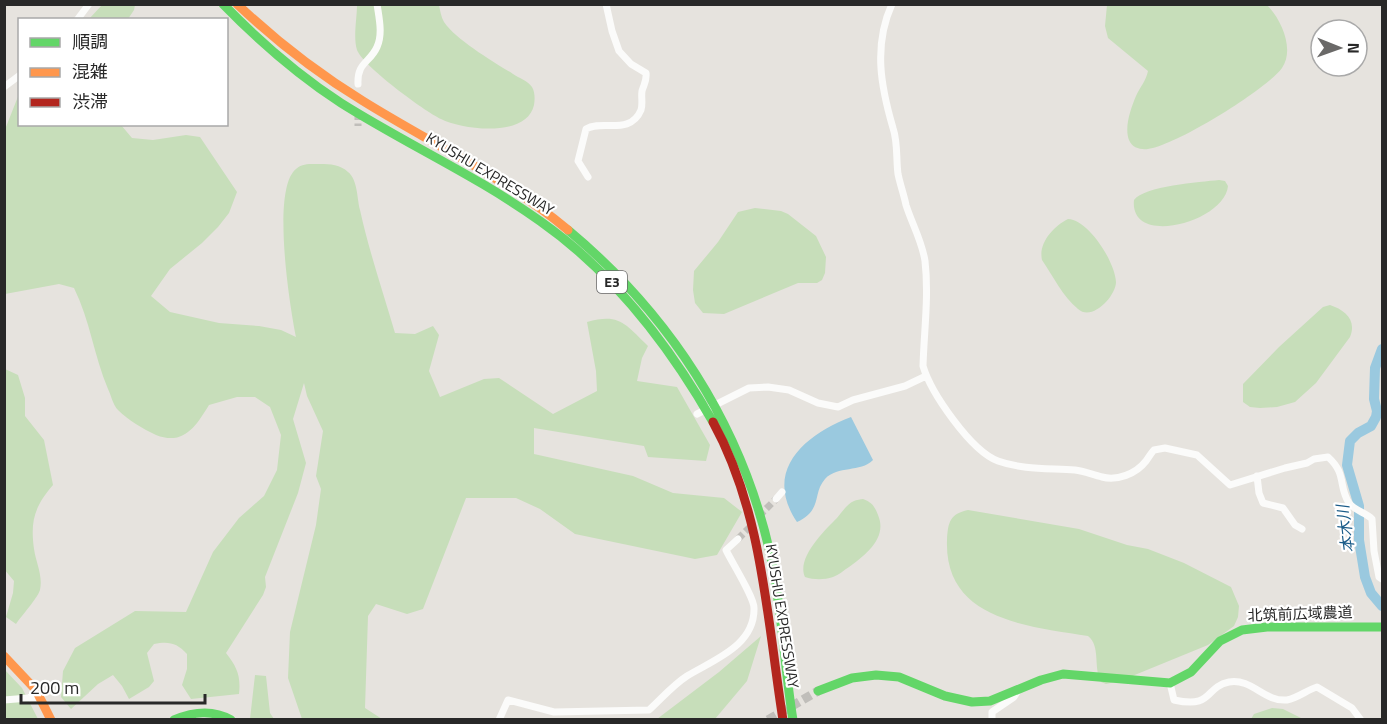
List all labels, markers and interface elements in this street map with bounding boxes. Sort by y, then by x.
legend [18,18,228,126]
north arrow [1309,18,1369,78]
text: 順調 [72,28,108,55]
text: N [1342,43,1366,54]
text: 混雑 [72,58,108,85]
text: 渋滞 [72,88,108,115]
street label: KYUSHU EXPRESSWAY [422,126,559,221]
road number: E3 [597,271,627,293]
water label: 本木川 [1330,502,1360,554]
street label: KYUSHU EXPRESSWAY [760,542,805,690]
street label: 北筑前広域農道 [1247,600,1353,627]
scale bar [21,667,206,705]
text: 200 m [30,674,79,701]

